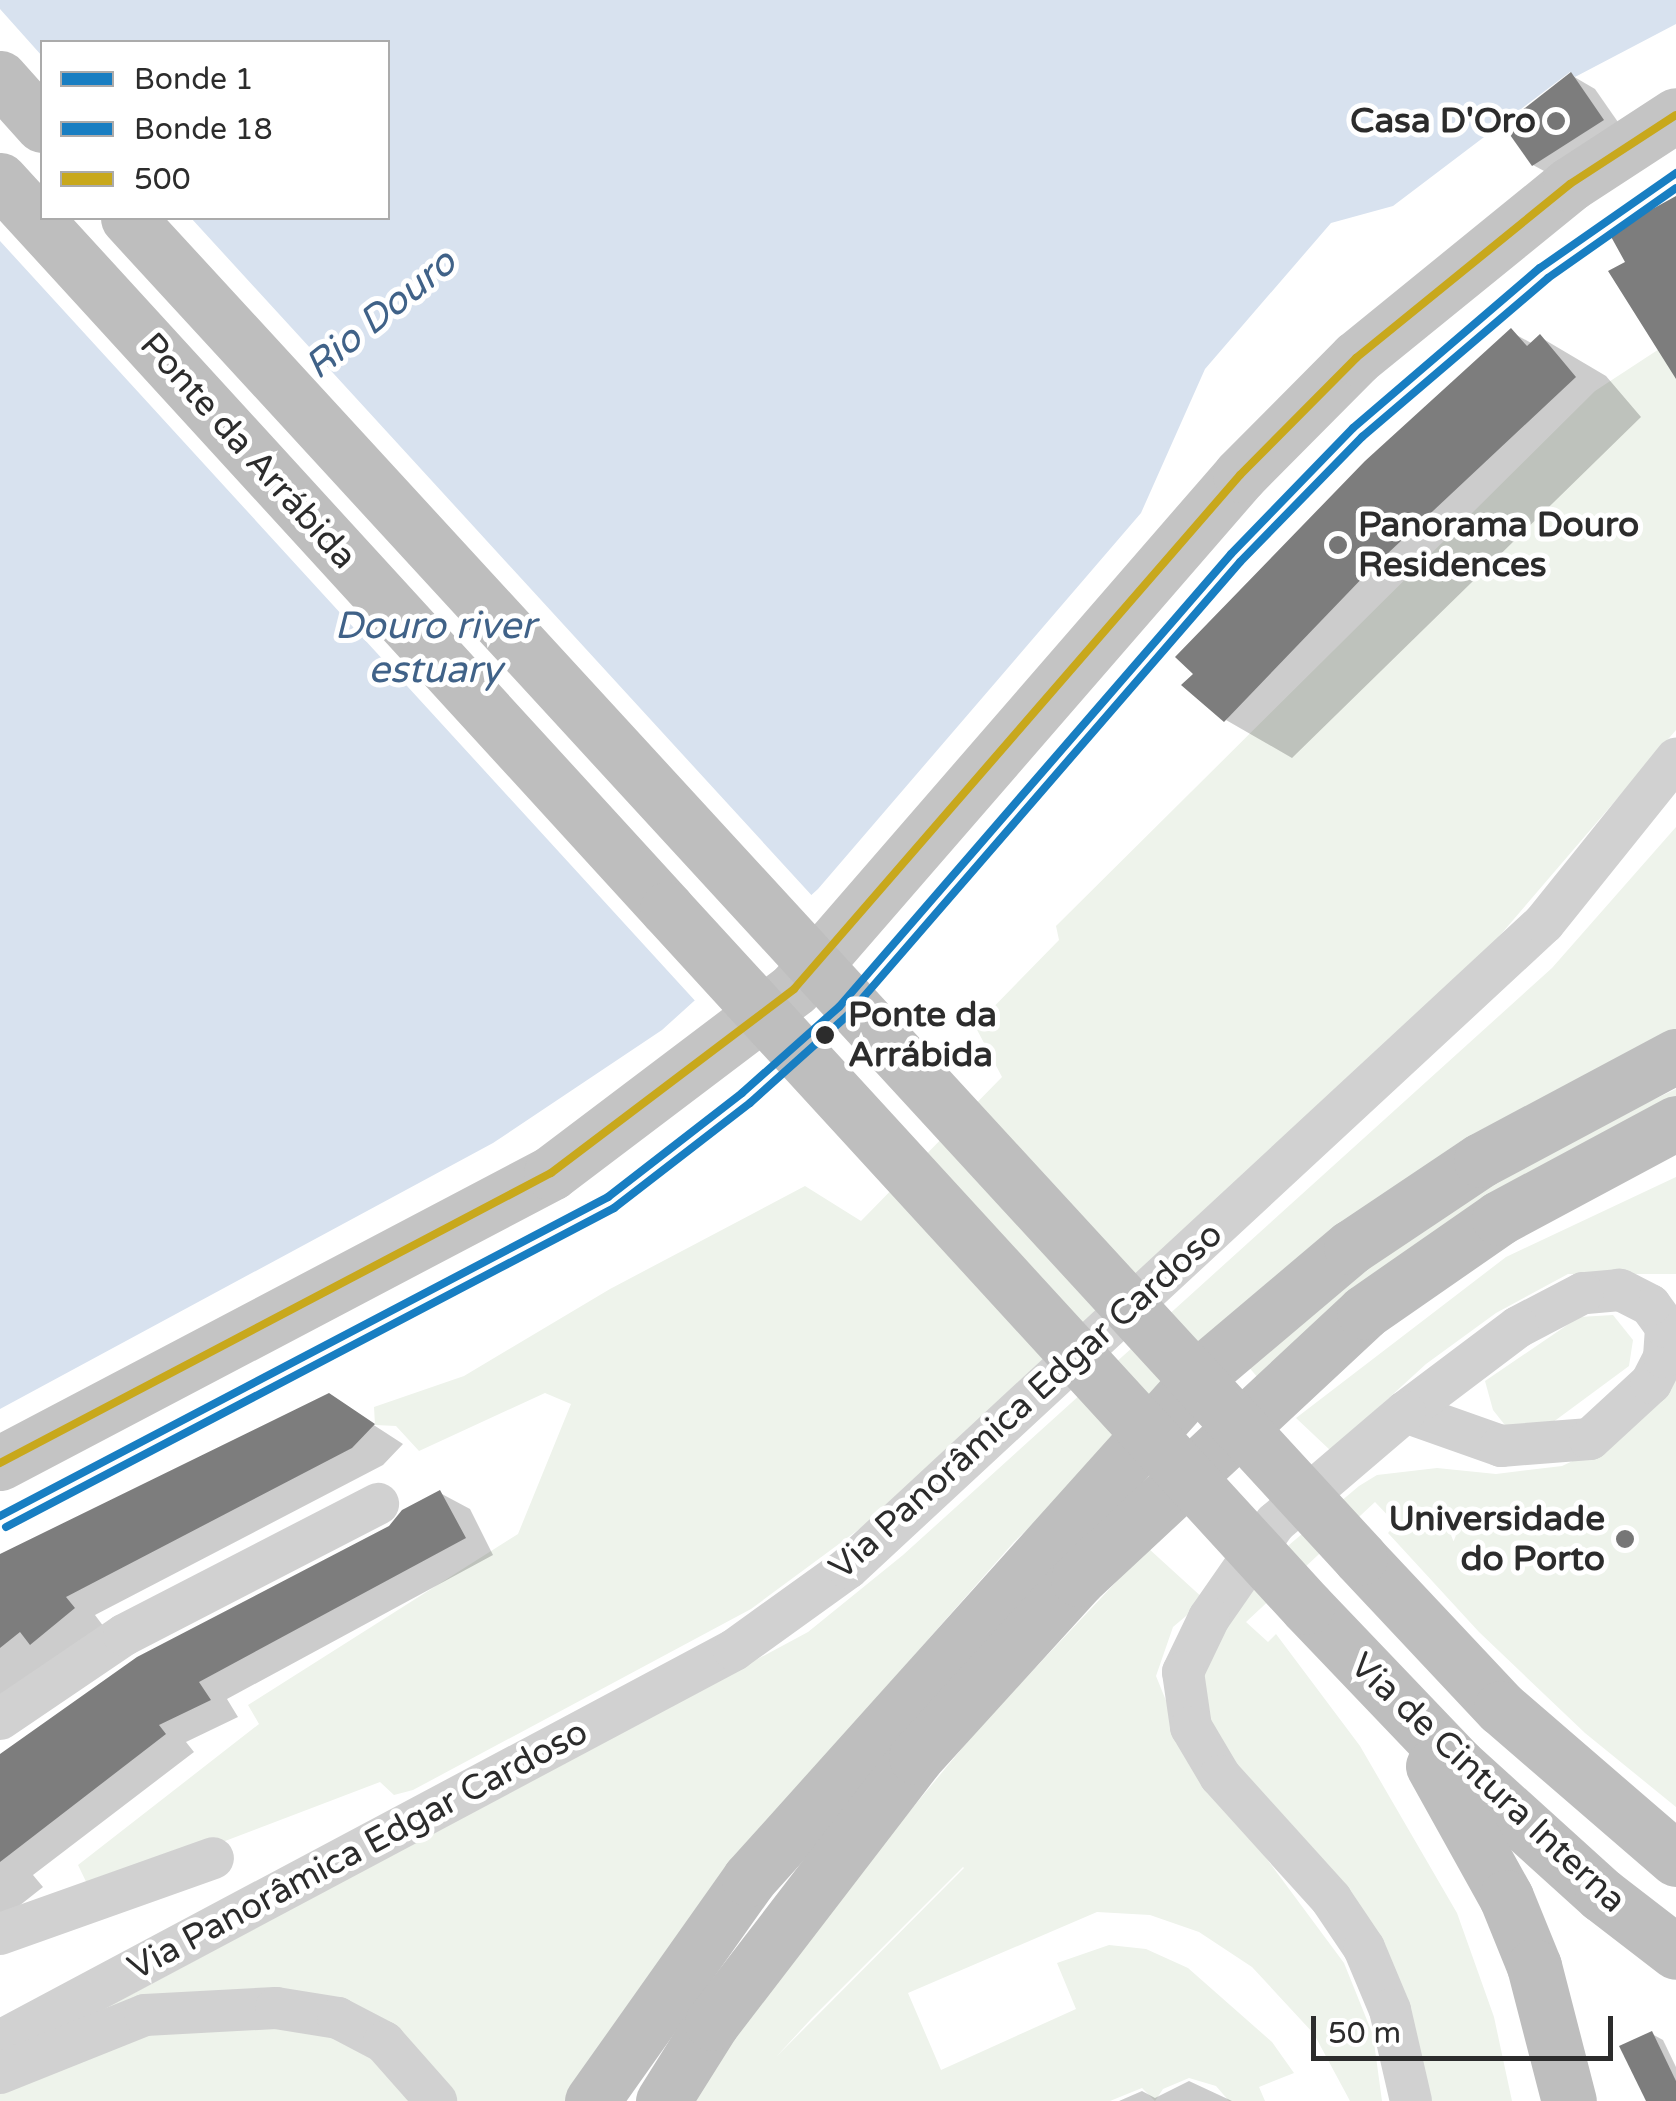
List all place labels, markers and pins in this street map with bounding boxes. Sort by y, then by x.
place label: Casa D'Oro [1350,100,1536,142]
marker: Casa D'Oro [1545,110,1567,132]
place label: Panorama Douro Residences [1358,504,1639,586]
marker: Panorama Douro Residences [1327,534,1349,556]
place label: Ponte da Arrábida [848,994,997,1076]
marker: Ponte da Arrábida [812,1022,838,1048]
place label: Universidade do Porto [1388,1498,1605,1580]
marker: Universidade do Porto [1614,1528,1636,1550]

